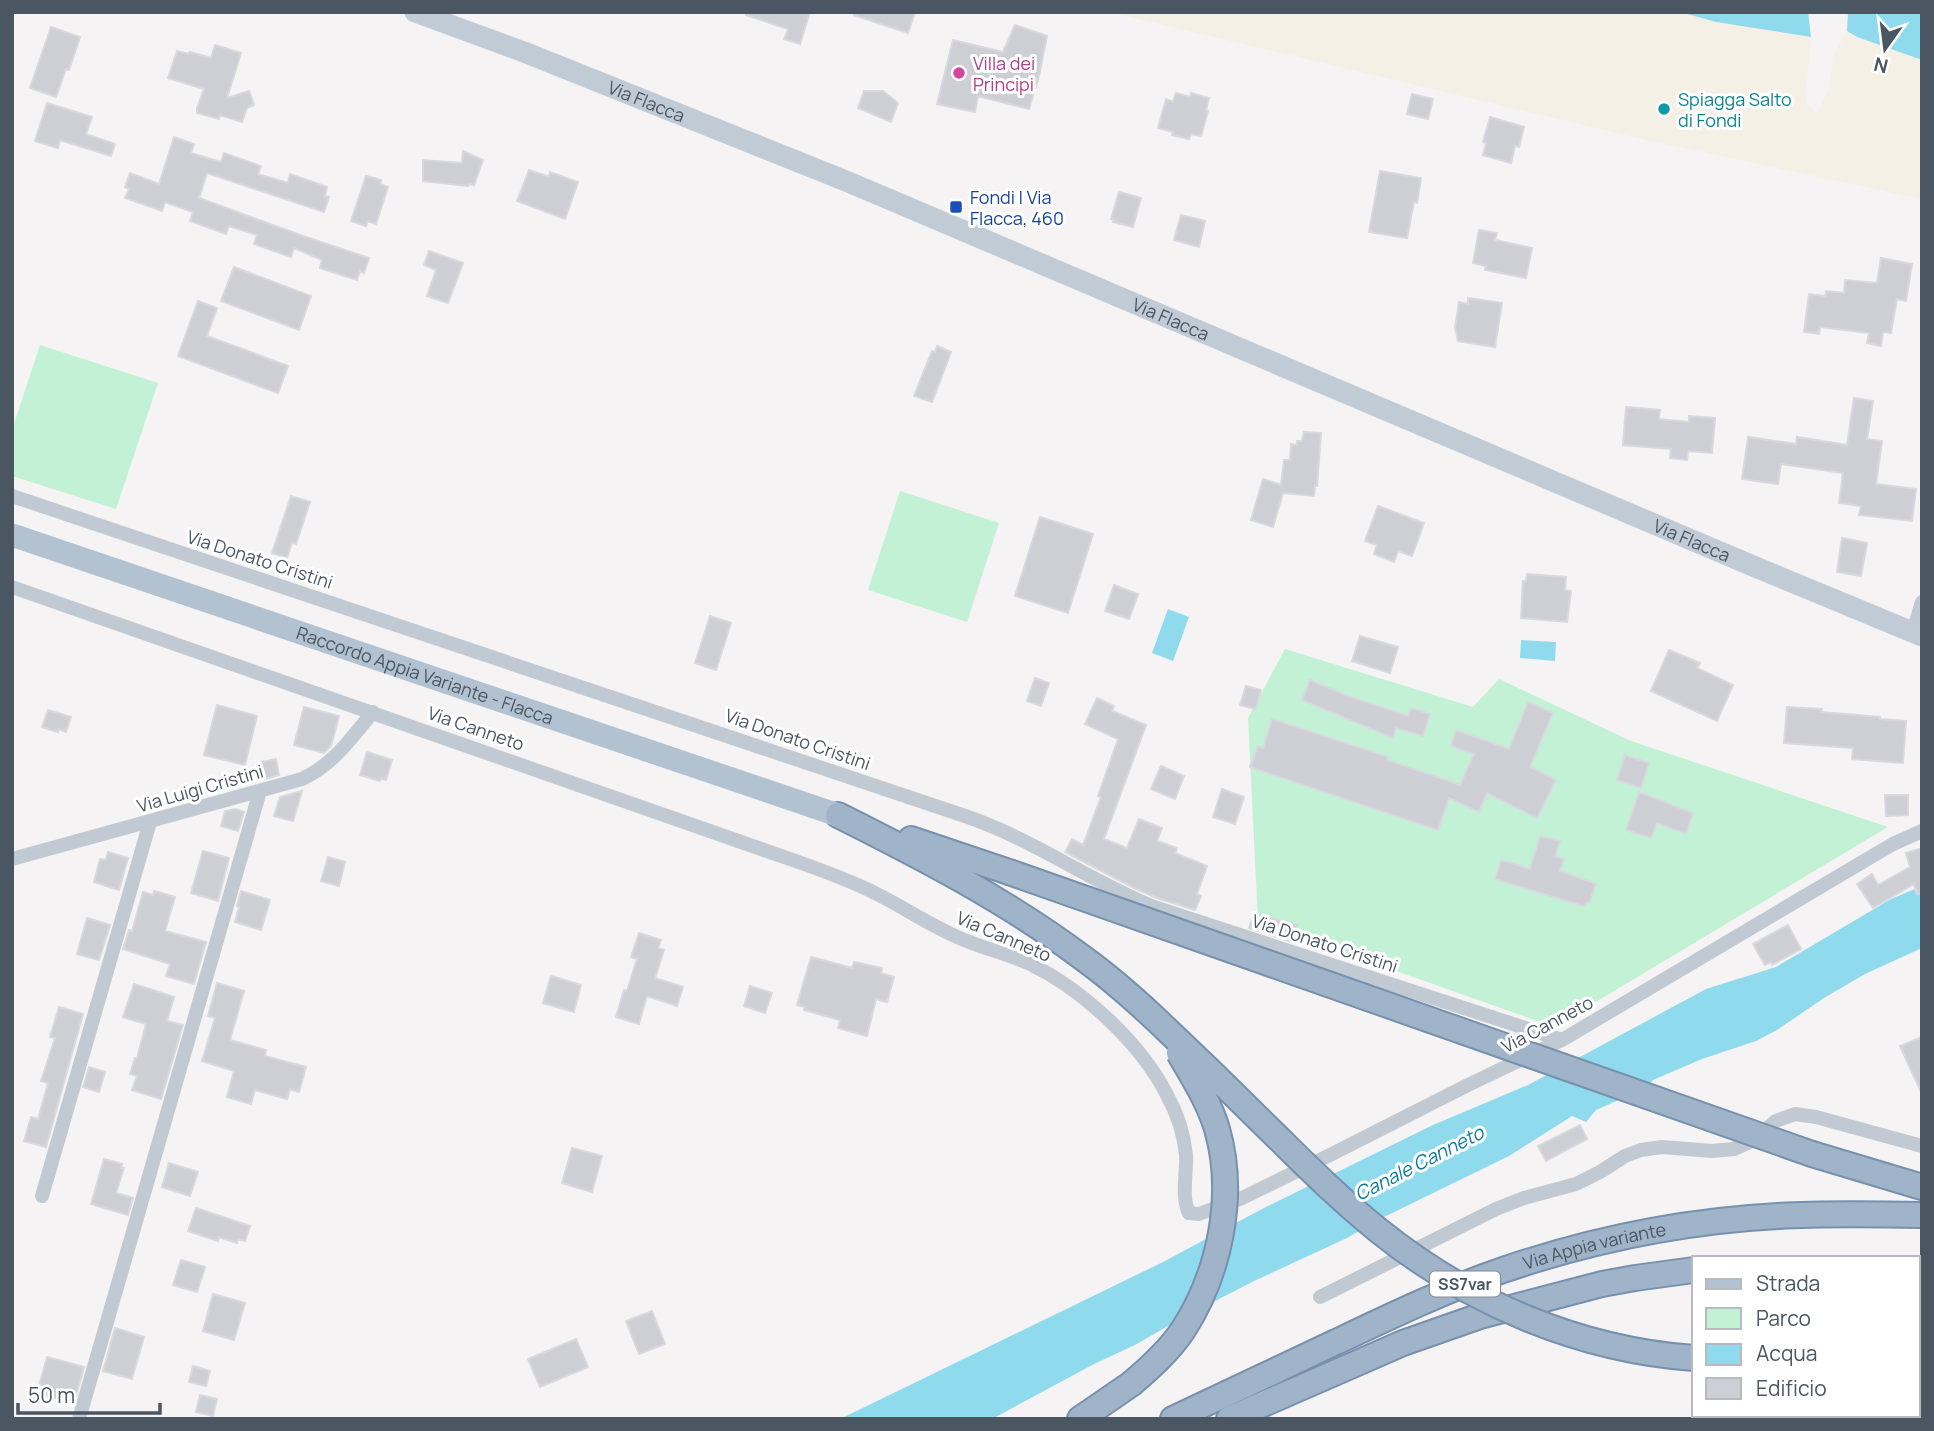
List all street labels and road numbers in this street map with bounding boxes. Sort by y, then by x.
street label: Via Flacca [604,75,689,127]
street label: Via Flacca [1129,292,1213,346]
street label: Via Flacca [1650,513,1734,567]
street label: Via Donato Cristini [184,524,336,594]
street label: Raccordo Appia Variante - Flacca [293,620,557,730]
street label: Via Canneto [425,700,527,756]
street label: Via Donato Cristini [722,703,874,775]
street label: Via Luigi Cristini [134,759,266,817]
street label: Via Canneto [953,905,1055,967]
street label: Via Donato Cristini [1249,908,1401,978]
street label: Via Canneto [1497,990,1597,1058]
street label: Via Appia variante [1520,1217,1668,1275]
road number: SS7var [1430,1272,1500,1296]

